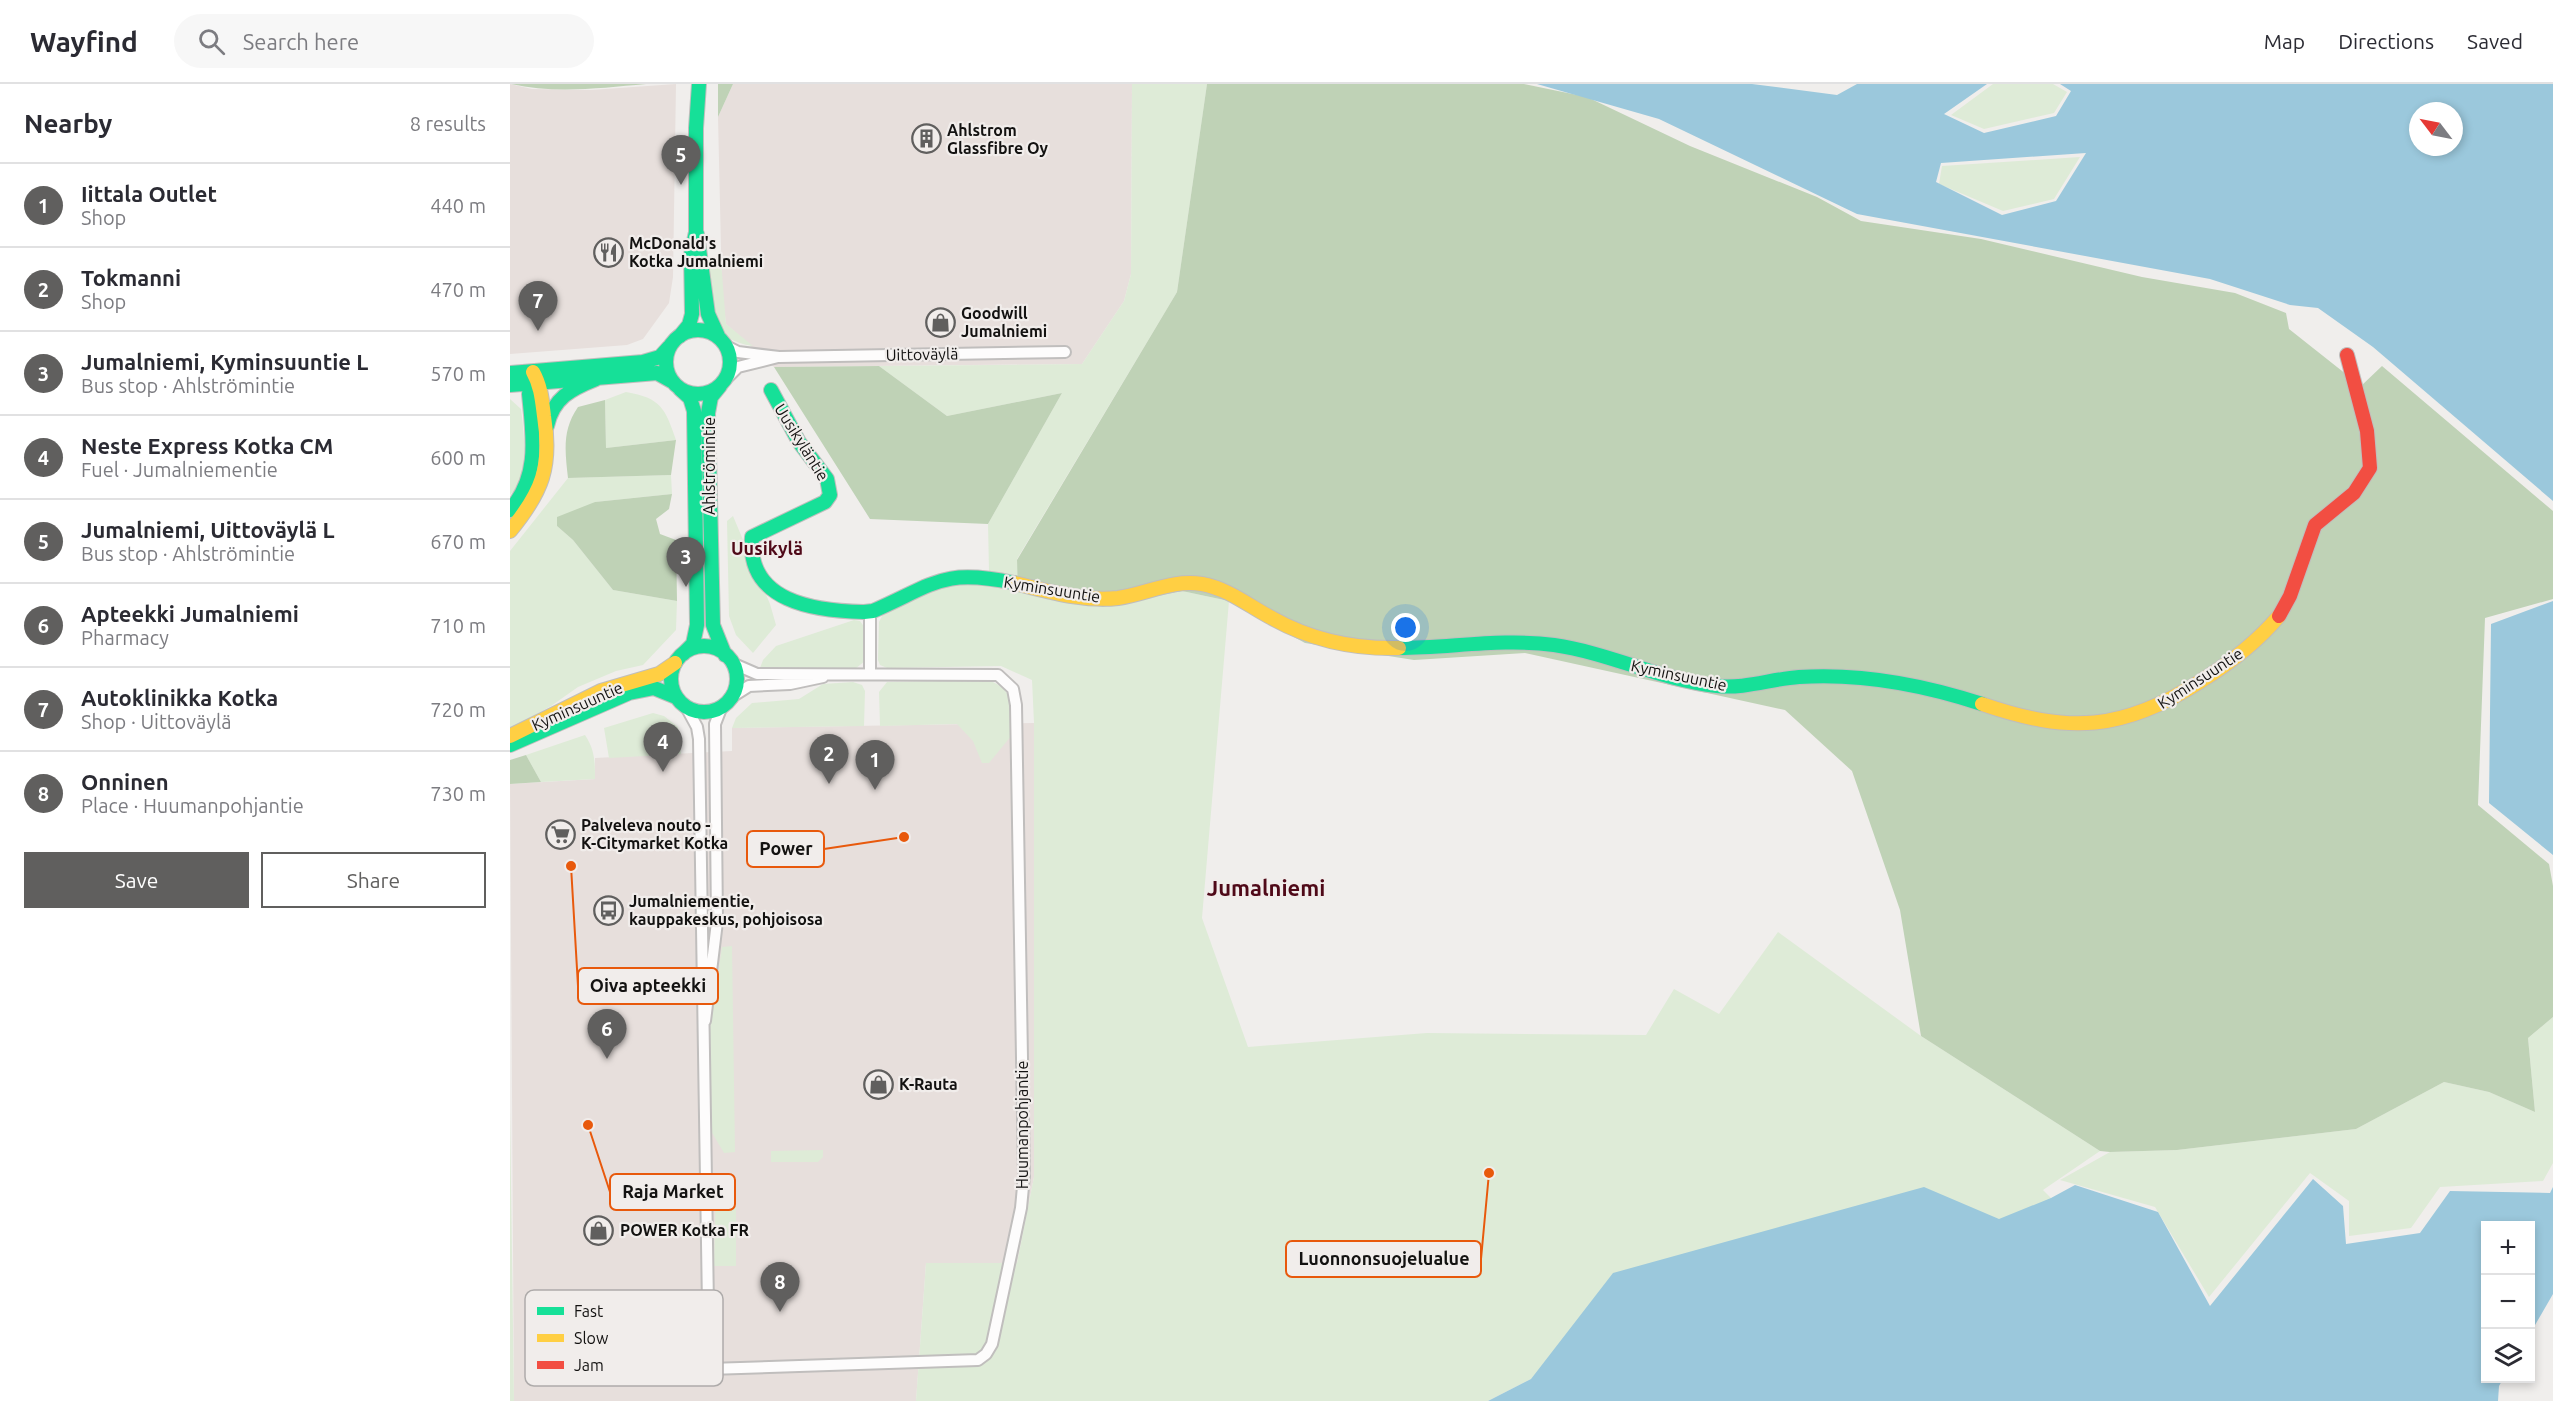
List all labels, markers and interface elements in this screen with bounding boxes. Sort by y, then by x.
search box [174,14,594,68]
icon: search [195,25,228,58]
text: Wayfind [30,26,138,57]
text: Search here [243,29,359,54]
text: Map [2264,29,2305,53]
text: Directions [2338,29,2434,53]
text: Saved [2467,29,2523,53]
north arrow [2409,102,2463,156]
text: Nearby [24,109,112,138]
text: 8 results [410,112,486,135]
place label: Ahlstrom Glassfibre Oy [947,121,1049,157]
building icon: Ahlstrom Glassfibre Oy [910,123,942,155]
pin: 5 [662,135,700,185]
text: Iittala Outlet [81,181,217,206]
text: 1 [38,194,49,217]
text: 440 m [430,194,486,217]
text: Shop [81,206,126,229]
place label: McDonald's Kotka Jumalniemi [629,234,763,270]
restaurant icon: McDonald's Kotka Jumalniemi [592,236,624,268]
text: Tokmanni [81,265,181,290]
text: 2 [38,278,49,301]
text: 470 m [430,278,486,301]
pin: 7 [519,282,558,331]
text: Shop [81,290,126,313]
place label: Goodwill Jumalniemi [961,304,1047,340]
shop icon: Goodwill Jumalniemi [924,306,956,338]
street label: Uittoväylä [885,344,959,364]
text: Jumalniemi, Kyminsuuntie L [81,349,368,374]
text: 3 [38,362,49,385]
text: 570 m [430,362,486,385]
text: Bus stop · Ahlströmintie [81,374,295,397]
street label: Uusikyläntie [771,400,833,484]
street label: Ahlströmintie [700,417,718,515]
text: Neste Express Kotka CM [81,433,333,458]
text: 4 [38,446,49,469]
text: 600 m [430,446,486,469]
text: Fuel · Jumalniementie [81,458,278,481]
text: Jumalniemi, Uittoväylä L [81,517,335,542]
text: 5 [38,530,49,553]
text: 670 m [430,530,486,553]
pin: 3 [666,538,705,587]
district label: Uusikylä [731,538,803,558]
text: Bus stop · Ahlströmintie [81,542,295,565]
street label: Kyminsuuntie [1002,572,1102,606]
text: Apteekki Jumalniemi [81,601,299,626]
your location [1391,613,1420,642]
text: 6 [38,614,49,637]
text: 710 m [430,614,486,637]
text: Pharmacy [81,626,169,649]
street label: Kyminsuuntie [2154,644,2246,712]
street label: Kyminsuuntie [1629,656,1729,694]
street label: Kyminsuuntie [529,678,625,734]
text: Autoklinikka Kotka [81,685,278,710]
text: 7 [38,698,49,721]
text: 720 m [430,698,486,721]
text: Shop · Uittoväylä [81,710,231,733]
pin: 4 [644,722,682,772]
pin: 2 [810,734,848,784]
pin: 1 [856,740,895,790]
text: Onninen [81,769,169,794]
text: 8 [38,782,49,805]
text: 730 m [430,782,486,805]
text: Place · Huumanpohjantie [81,794,304,817]
place label: Palveleva nouto - K-Citymarket Kotka [581,816,728,852]
supermarket icon: Palveleva nouto - K-Citymarket Kotka [544,818,576,850]
callout: Power [747,831,824,867]
text: Power [759,838,813,858]
button: Save [24,852,249,908]
button: Share [261,852,486,908]
district label: Jumalniemi [1207,875,1325,900]
place label: Jumalniementie, kauppakeskus, pohjoisosa [629,892,823,928]
bus stop icon: Jumalniementie, kauppakeskus, pohjoisosa [592,894,624,926]
callout: Oiva apteekki [578,968,718,1004]
text: Oiva apteekki [590,975,706,995]
pin: 6 [588,1010,626,1059]
street label: Huumanpohjantie [1013,1061,1031,1189]
shop icon: K-Rauta [862,1068,894,1100]
place label: K-Rauta [899,1075,958,1093]
callout: Raja Market [610,1174,735,1210]
text: Raja Market [622,1181,724,1201]
shop icon: POWER Kotka FR [583,1214,615,1246]
place label: POWER Kotka FR [620,1221,749,1239]
map controls [2481,1221,2535,1383]
button: + [2481,1221,2535,1275]
callout: Luonnonsuojelualue [1286,1241,1481,1277]
text: Luonnonsuojelualue [1298,1248,1470,1268]
pin: 8 [760,1262,800,1312]
button: − [2481,1275,2535,1329]
legend [525,1290,723,1386]
text: Fast [574,1302,604,1320]
text: Slow [574,1329,609,1347]
button: layers [2481,1329,2535,1383]
text: Jam [574,1356,604,1374]

